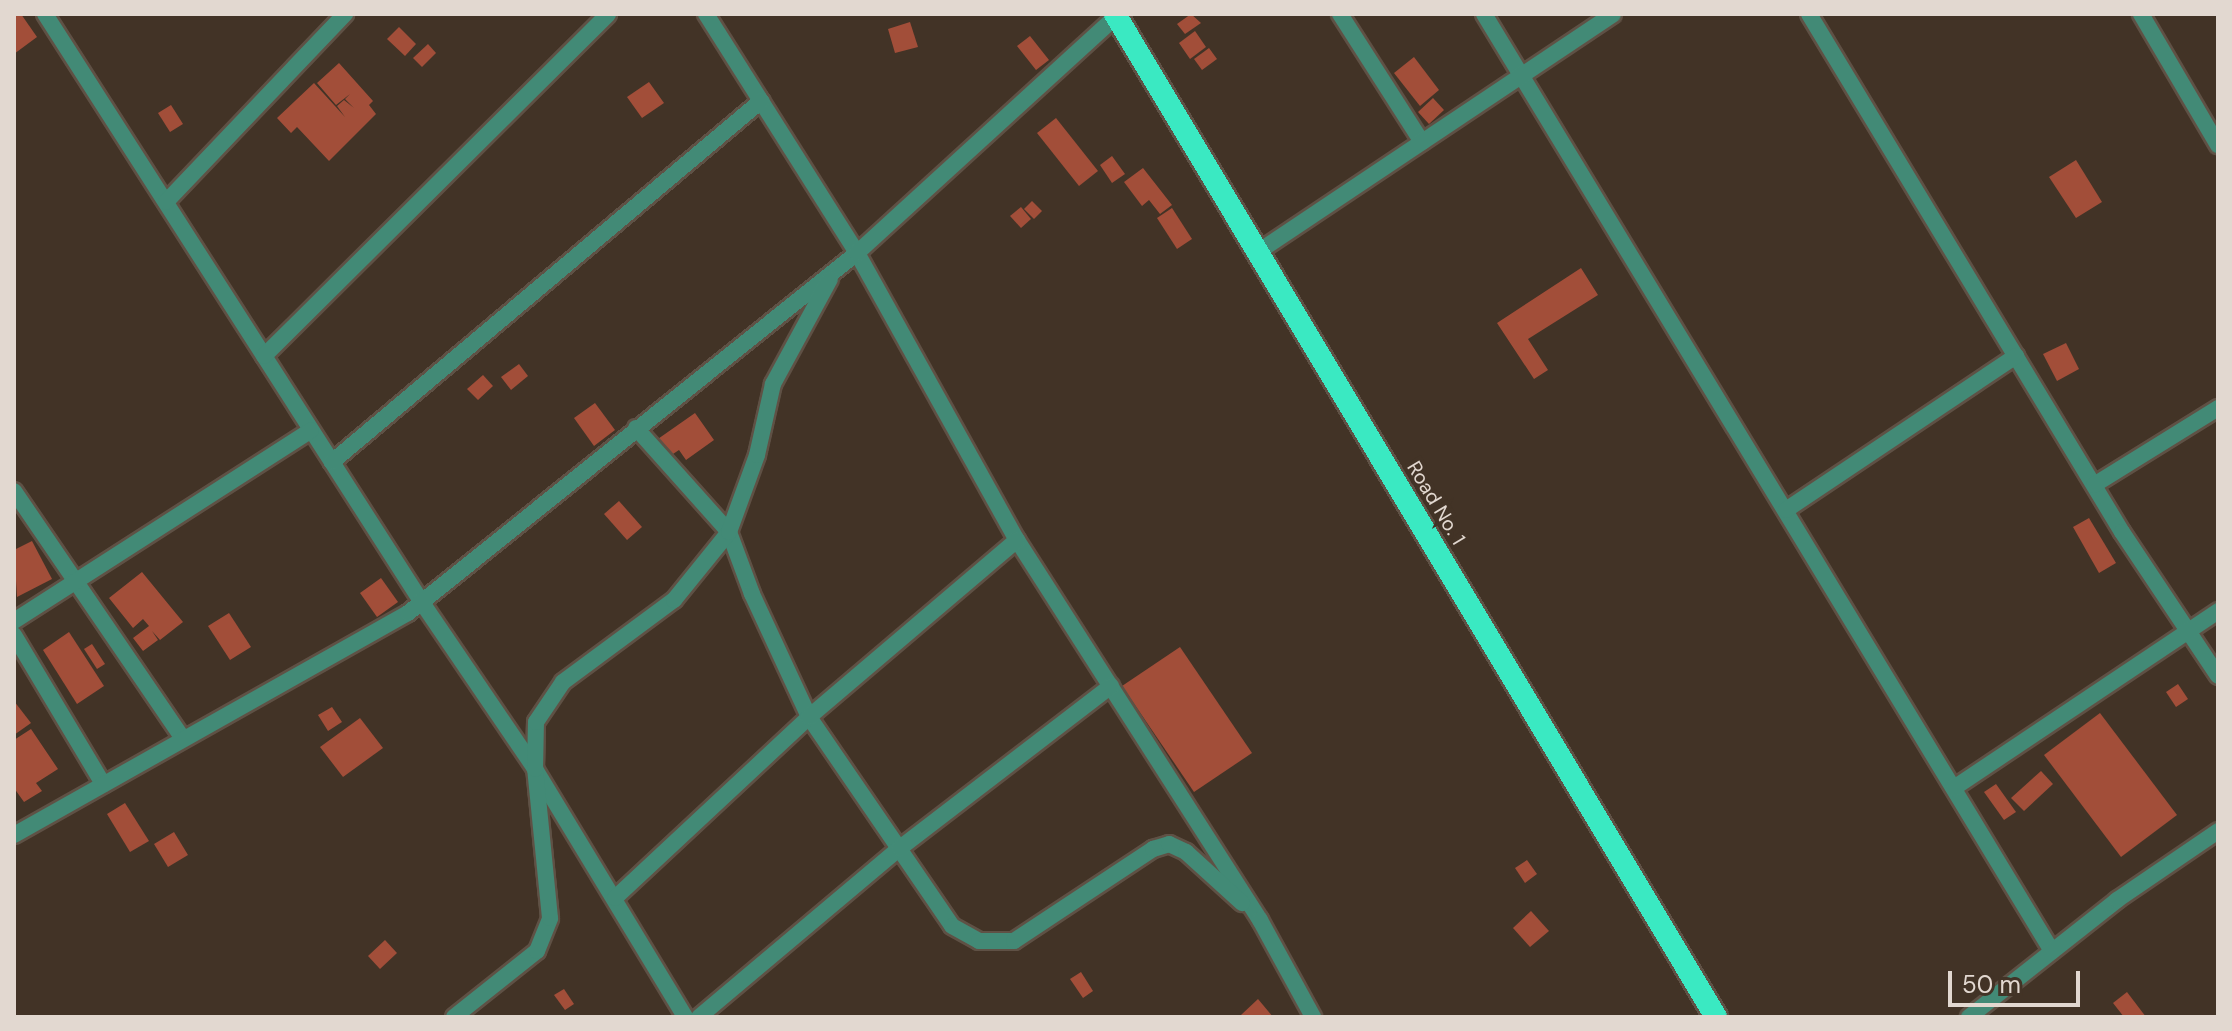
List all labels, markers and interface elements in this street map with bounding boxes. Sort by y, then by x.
street label: Road No. 1 [1402,457,1470,549]
scale bar [1952,955,2084,1005]
text: 50 m [1962,969,2021,1000]

